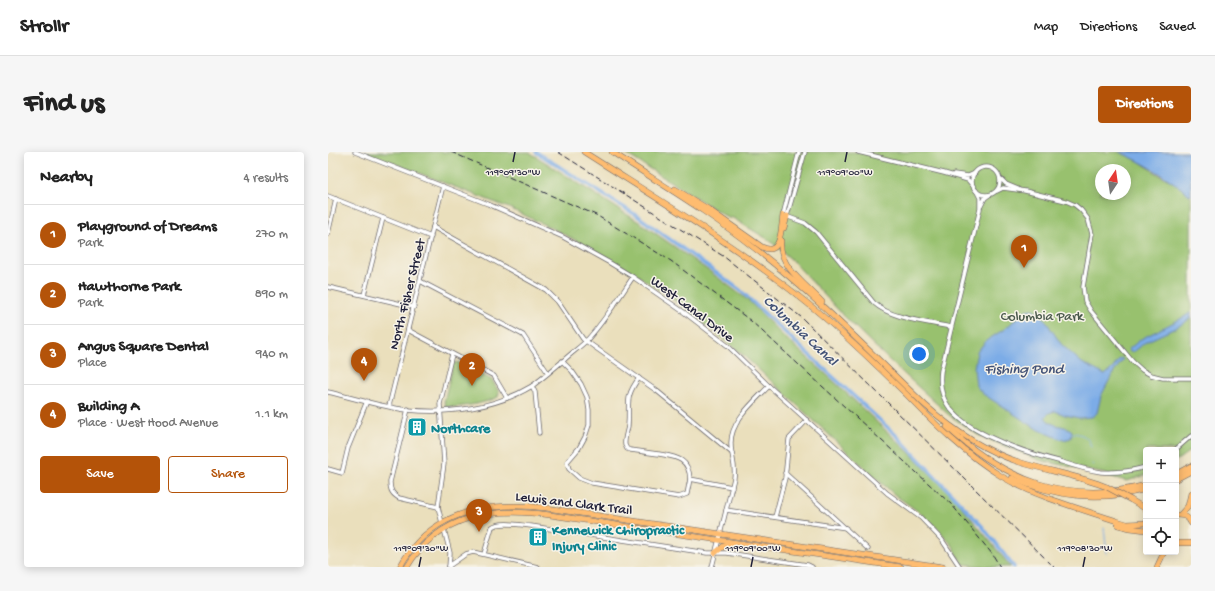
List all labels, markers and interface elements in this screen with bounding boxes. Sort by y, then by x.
text: Strollr [20,16,68,39]
text: Map [1034,19,1058,36]
text: Directions [1080,19,1137,36]
text: Saved [1159,19,1195,36]
button: Directions [1098,86,1191,123]
text: Find us [24,88,104,121]
north arrow [1095,164,1131,200]
text: 119°09'30"W [485,167,541,179]
text: 119°09'00"W [817,167,873,179]
text: Nearby [40,168,93,188]
text: 4 results [244,171,288,186]
text: Playground of Dreams [78,218,217,236]
text: 1 [50,227,56,242]
text: 270 m [255,227,288,242]
pin: 1 [1011,235,1037,268]
text: Park [78,236,103,251]
street label: North Fisher Street [386,236,431,352]
street label: West Canal Drive [646,273,737,347]
text: Hawthorne Park [78,278,181,296]
text: 2 [50,287,56,302]
text: 890 m [255,287,288,302]
water label: Columbia Canal [759,292,842,372]
text: Park [78,296,103,311]
park label: Columbia Park [1001,309,1085,326]
text: Angus Square Dental [78,338,209,356]
your location [909,344,929,364]
text: 3 [50,347,56,362]
text: 940 m [256,347,288,362]
pin: 4 [351,348,377,381]
pin: 2 [459,353,485,386]
text: Place [78,356,106,371]
water label: Fishing Pond [985,361,1066,379]
text: Building A [78,398,139,416]
text: 4 [50,407,56,422]
text: 1.1 km [255,407,288,422]
text: Place · West Hood Avenue [78,416,218,431]
building icon: Northcare [406,416,428,438]
place label: Northcare [431,421,491,438]
map controls [1143,447,1179,555]
button: + [1143,447,1179,483]
button: Save [40,456,160,493]
button: Share [168,456,288,493]
button: − [1143,483,1179,519]
street label: Lewis and Clark Trail [514,489,633,520]
pin: 3 [466,499,492,532]
button: locate [1143,519,1179,555]
place label: Kennewick Chiropractic Injury Clinic [551,523,685,556]
building icon: Kennewick Chiropractic Injury Clinic [527,526,549,548]
text: 119°09'30"W [393,543,449,555]
text: 119°09'00"W [725,543,781,555]
text: 119°08'30"W [1057,543,1113,555]

